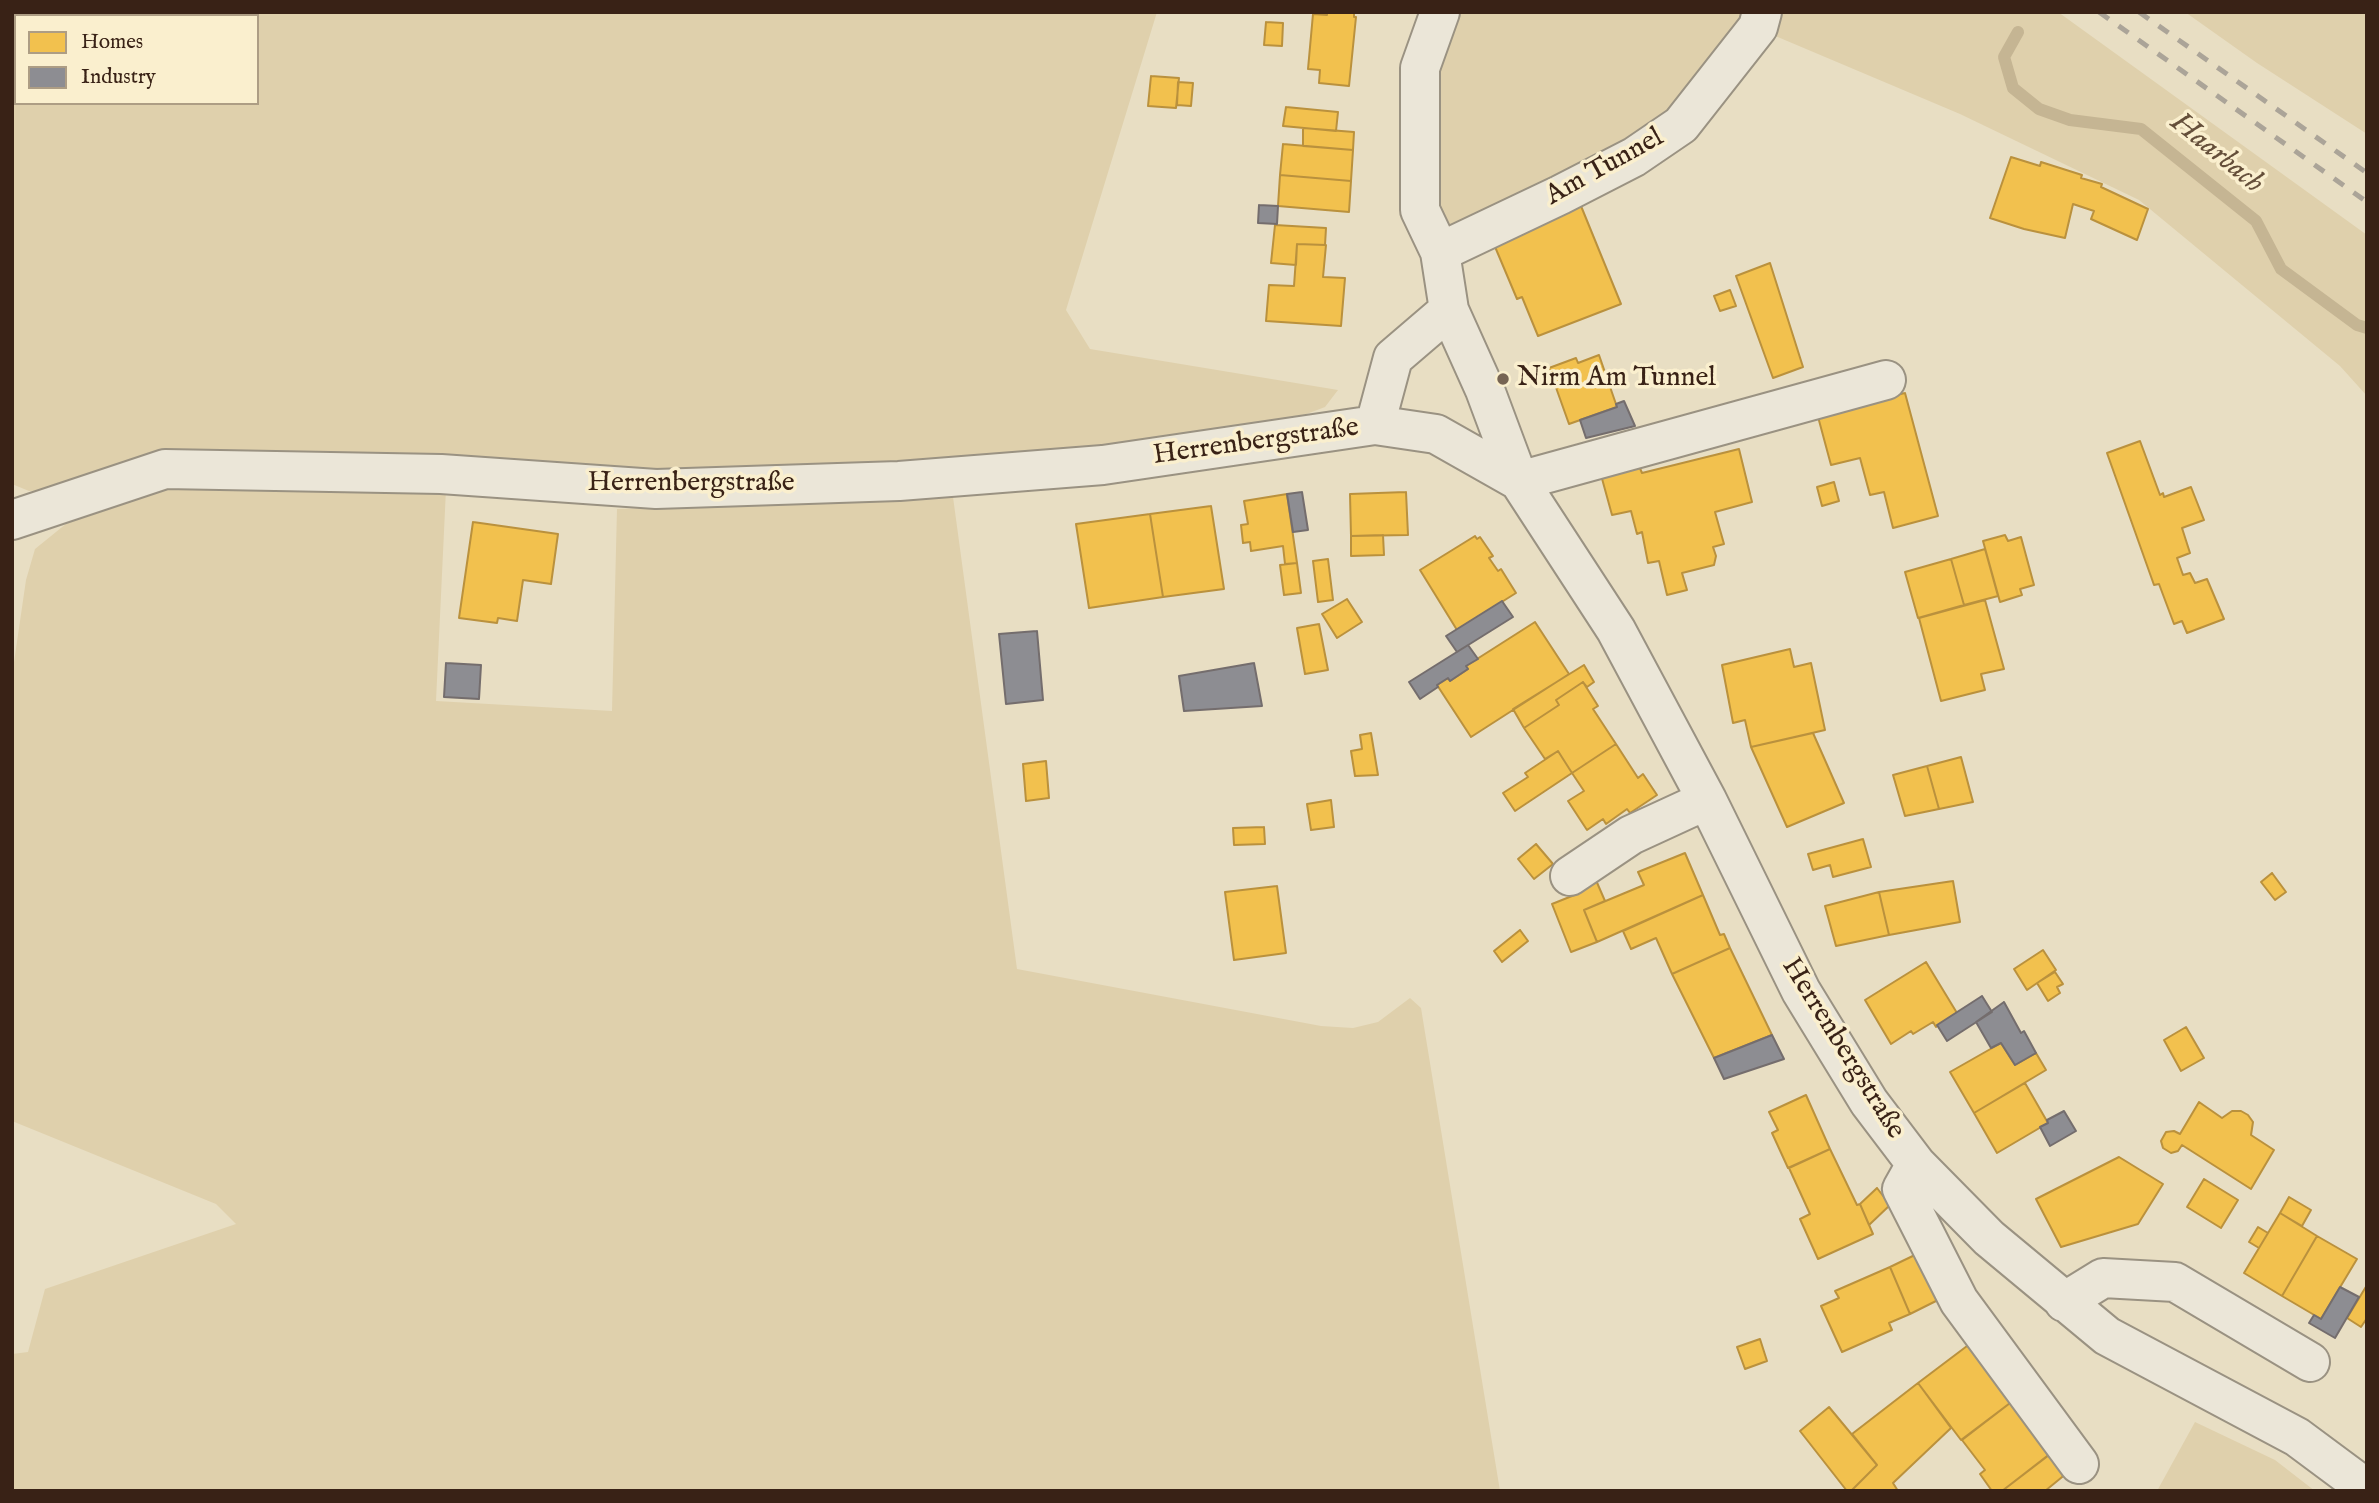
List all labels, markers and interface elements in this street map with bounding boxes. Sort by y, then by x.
legend [14,14,259,105]
text: Homes [81,29,143,56]
text: Industry [81,64,156,91]
water label: Haarbach [2162,106,2270,202]
street label: Am Tunnel [1540,122,1670,214]
place label: Nirm Am Tunnel [1517,362,1716,396]
marker: Nirm Am Tunnel [1495,371,1511,387]
street label: Herrenbergstraße [1151,412,1361,474]
street label: Herrenbergstraße [587,467,795,501]
street label: Herrenbergstraße [1773,952,1911,1146]

